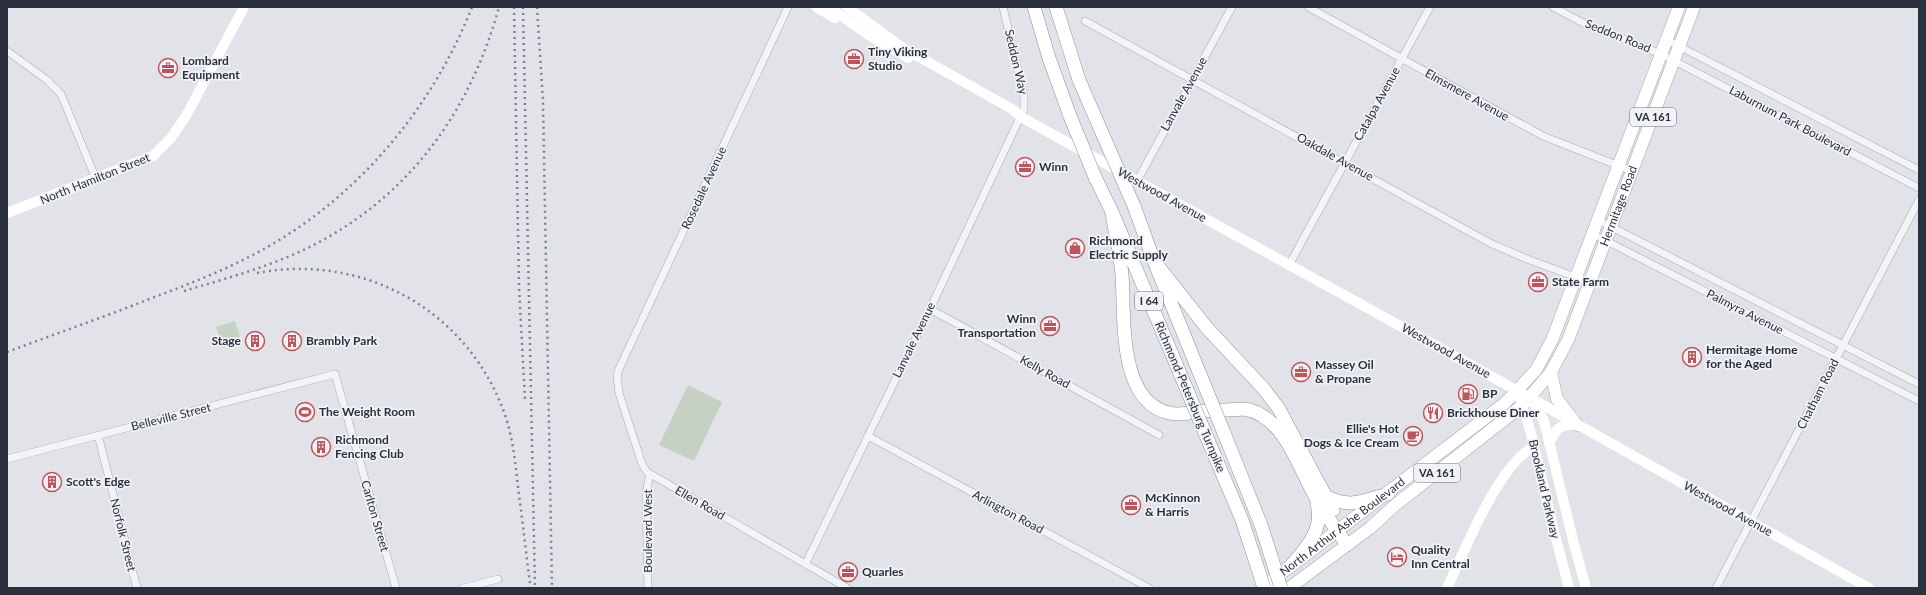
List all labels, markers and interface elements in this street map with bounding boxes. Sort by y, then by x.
street label: Seddon Road [1583,16,1653,55]
street label: Seddon Way [1002,28,1031,97]
place label: Tiny Viking Studio [868,44,928,73]
office icon: Tiny Viking Studio [843,48,865,70]
place label: Lombard Equipment [182,53,240,82]
street label: Lanvale Avenue [1157,54,1210,133]
office icon: Lombard Equipment [157,57,179,79]
street label: Catalpa Avenue [1350,64,1403,143]
street label: Elmsmere Avenue [1423,65,1512,124]
street label: Laburnum Park Boulevard [1727,82,1854,159]
road number: VA 161 [1630,108,1676,126]
street label: Oakdale Avenue [1294,129,1376,184]
street label: Rosedale Avenue [678,144,729,232]
street label: North Hamilton Street [38,149,153,207]
office icon: Winn [1014,156,1036,178]
place label: Winn [1039,159,1068,174]
street label: Hermitage Road [1596,163,1640,248]
street label: Westwood Avenue [1115,164,1209,225]
place label: Richmond Electric Supply [1089,233,1169,262]
shop icon: Richmond Electric Supply [1064,237,1086,259]
office icon: State Farm [1527,271,1549,293]
place label: State Farm [1552,274,1609,289]
street label: Palmyra Avenue [1704,286,1786,337]
road number: I 64 [1135,292,1163,310]
street label: Lanvale Avenue [889,300,938,380]
place label: Winn Transportation [957,311,1036,340]
office icon: Winn Transportation [1039,315,1061,337]
street label: Richmond-Petersburg Turnpike [1152,319,1229,475]
street label: Westwood Avenue [1399,320,1493,381]
building icon: Stage [244,330,266,352]
building icon: Brambly Park [281,330,303,352]
place label: Stage [211,333,242,348]
place label: Brambly Park [306,333,378,348]
place label: Hermitage Home for the Aged [1706,342,1798,371]
building icon: Hermitage Home for the Aged [1681,346,1703,368]
street label: Kelly Road [1018,352,1073,391]
street label: Chatham Road [1793,356,1842,432]
place label: Massey Oil & Propane [1315,357,1374,386]
office icon: Massey Oil & Propane [1290,361,1312,383]
fuel station icon: BP [1457,383,1479,405]
place label: BP [1482,386,1498,401]
street label: Belleville Street [129,399,213,434]
sports icon: The Weight Room [294,401,316,423]
restaurant icon: Brickhouse Diner [1422,402,1444,424]
place label: The Weight Room [319,404,415,419]
place label: Brickhouse Diner [1447,405,1540,420]
place label: Ellie's Hot Dogs & Ice Cream [1304,421,1400,450]
cafe icon: Ellie's Hot Dogs & Ice Cream [1402,425,1424,447]
place label: Richmond Fencing Club [335,432,404,461]
building icon: Richmond Fencing Club [310,436,332,458]
street label: Brookland Parkway [1526,438,1563,541]
road number: VA 161 [1414,464,1460,482]
building icon: Scott's Edge [41,471,63,493]
place label: Scott's Edge [66,474,131,489]
street label: North Arthur Ashe Boulevard [1276,474,1408,579]
street label: Carlton Street [358,478,393,554]
street label: Westwood Avenue [1681,478,1775,539]
street label: Ellen Road [673,482,728,523]
street label: Arlington Road [970,486,1046,537]
street label: Boulevard West [640,489,655,573]
place label: McKinnon & Harris [1145,490,1201,519]
office icon: McKinnon & Harris [1120,494,1142,516]
street label: Norfolk Street [107,497,140,574]
place label: Quality Inn Central [1411,542,1470,571]
hotel icon: Quality Inn Central [1386,546,1408,568]
office icon: Quarles [837,561,859,583]
place label: Quarles [862,564,904,579]

